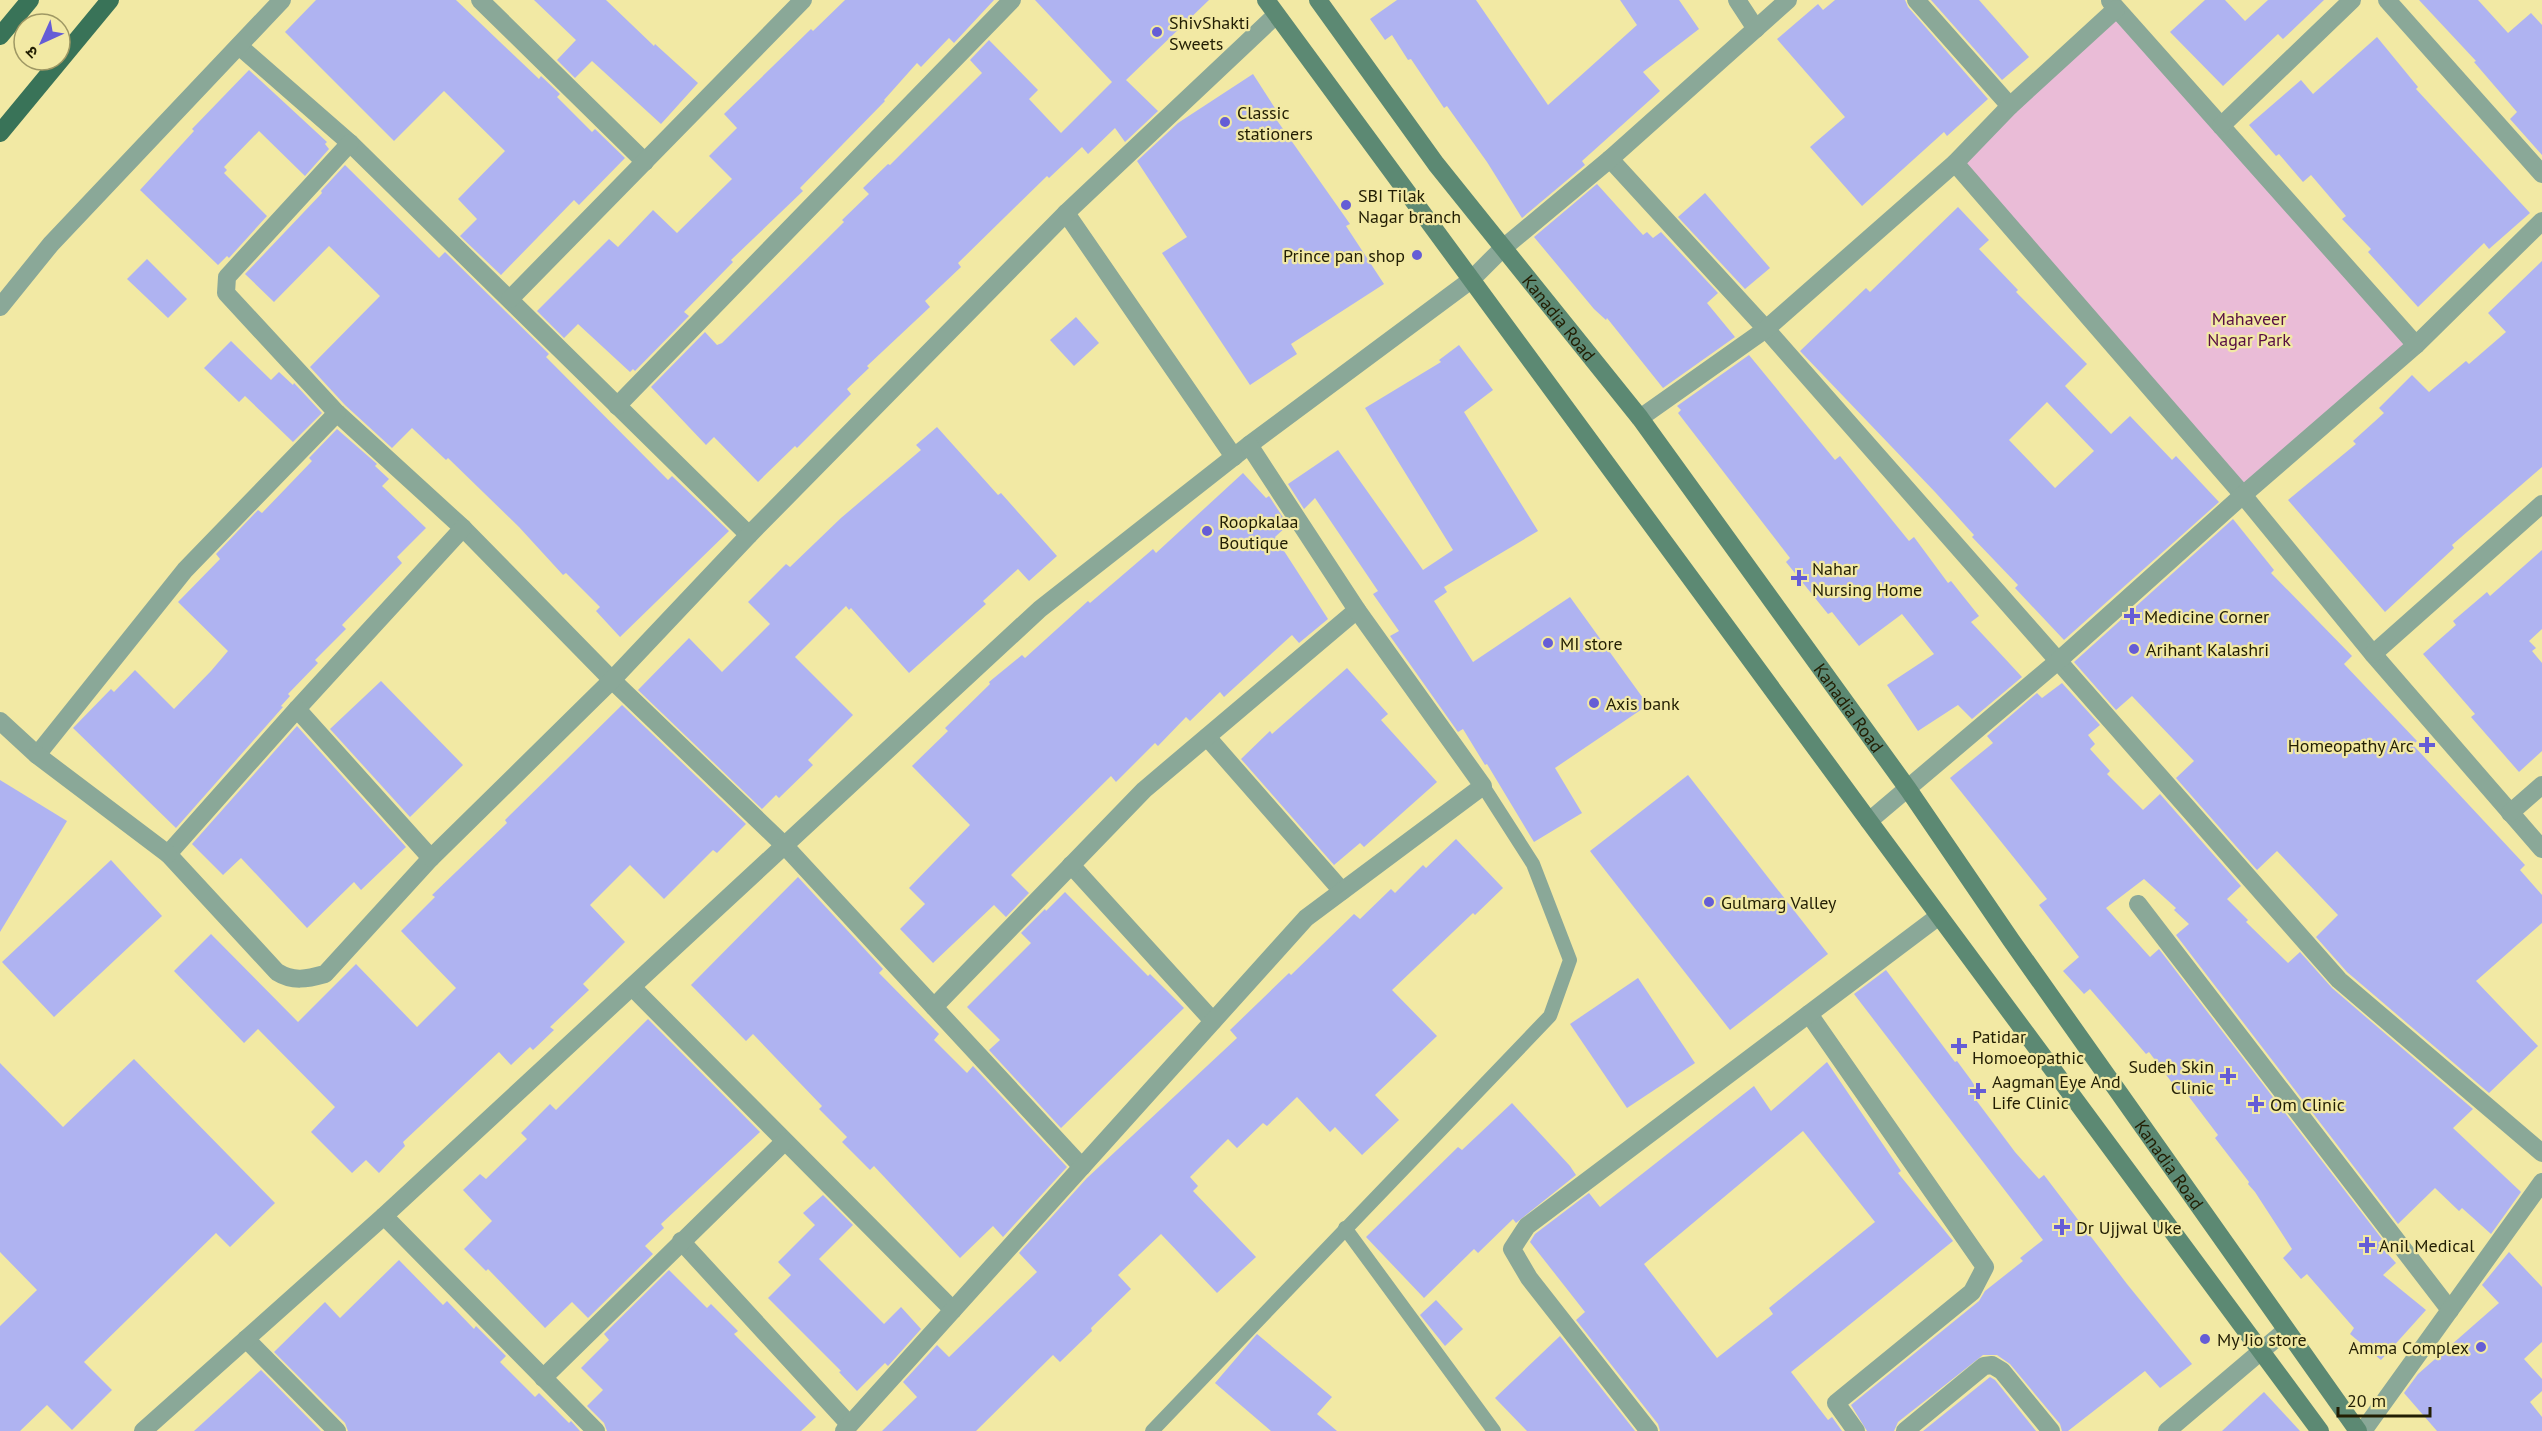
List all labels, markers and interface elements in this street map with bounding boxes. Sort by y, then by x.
place label: ShivShakti Sweets [1169,11,1250,55]
north arrow [12,12,72,72]
marker: ShivShakti Sweets [1150,25,1164,39]
text: उ [21,42,42,63]
place label: Classic stationers [1237,101,1313,145]
marker: Classic stationers [1218,115,1232,129]
place label: SBI Tilak Nagar branch [1358,184,1461,228]
marker: SBI Tilak Nagar branch [1339,198,1353,212]
place label: Prince pan shop [1283,244,1405,267]
marker: Prince pan shop [1410,248,1424,262]
street label: Kanadia Road [1518,270,1601,366]
park label: Mahaveer Nagar Park [2207,307,2291,351]
place label: Roopkalaa Boutique [1219,510,1299,554]
marker: Roopkalaa Boutique [1200,524,1214,538]
place label: Nahar Nursing Home [1812,557,1922,601]
marker: Nahar Nursing Home [1790,569,1808,587]
place label: Medicine Corner [2144,605,2269,628]
marker: Medicine Corner [2125,609,2139,623]
place label: MI store [1560,632,1623,655]
marker: MI store [1541,636,1555,650]
place label: Arihant Kalashri [2146,638,2269,661]
marker: Arihant Kalashri [2127,642,2141,656]
street label: Kanadia Road [1809,658,1889,757]
place label: Axis bank [1606,692,1680,715]
marker: Axis bank [1587,696,1601,710]
place label: Homeopathy Arc [2288,734,2414,757]
marker: Homeopathy Arc [2418,736,2436,754]
place label: Gulmarg Valley [1721,891,1837,914]
marker: Gulmarg Valley [1702,895,1716,909]
place label: Patidar Homoeopathic [1972,1025,2084,1069]
marker: Patidar Homoeopathic [1950,1037,1968,1055]
place label: Sudeh Skin Clinic [2128,1055,2214,1099]
marker: Sudeh Skin Clinic [2219,1067,2237,1085]
place label: Aagman Eye And Life Clinic [1992,1070,2121,1114]
marker: Aagman Eye And Life Clinic [1969,1082,1987,1100]
place label: Om Clinic [2270,1093,2345,1116]
marker: Om Clinic [2247,1095,2265,1113]
street label: Kanadia Road [2130,1115,2209,1214]
place label: Dr Ujjwal Uke [2076,1216,2182,1239]
marker: Dr Ujjwal Uke [2053,1218,2071,1236]
place label: Anil Medical [2379,1234,2475,1257]
marker: Anil Medical [2360,1238,2374,1252]
place label: My Jio store [2217,1328,2307,1351]
marker: My Jio store [2198,1332,2212,1346]
place label: Amma Complex [2349,1336,2469,1359]
marker: Amma Complex [2474,1340,2488,1354]
scale bar [2338,1380,2430,1418]
text: 20 m [2347,1389,2386,1412]

